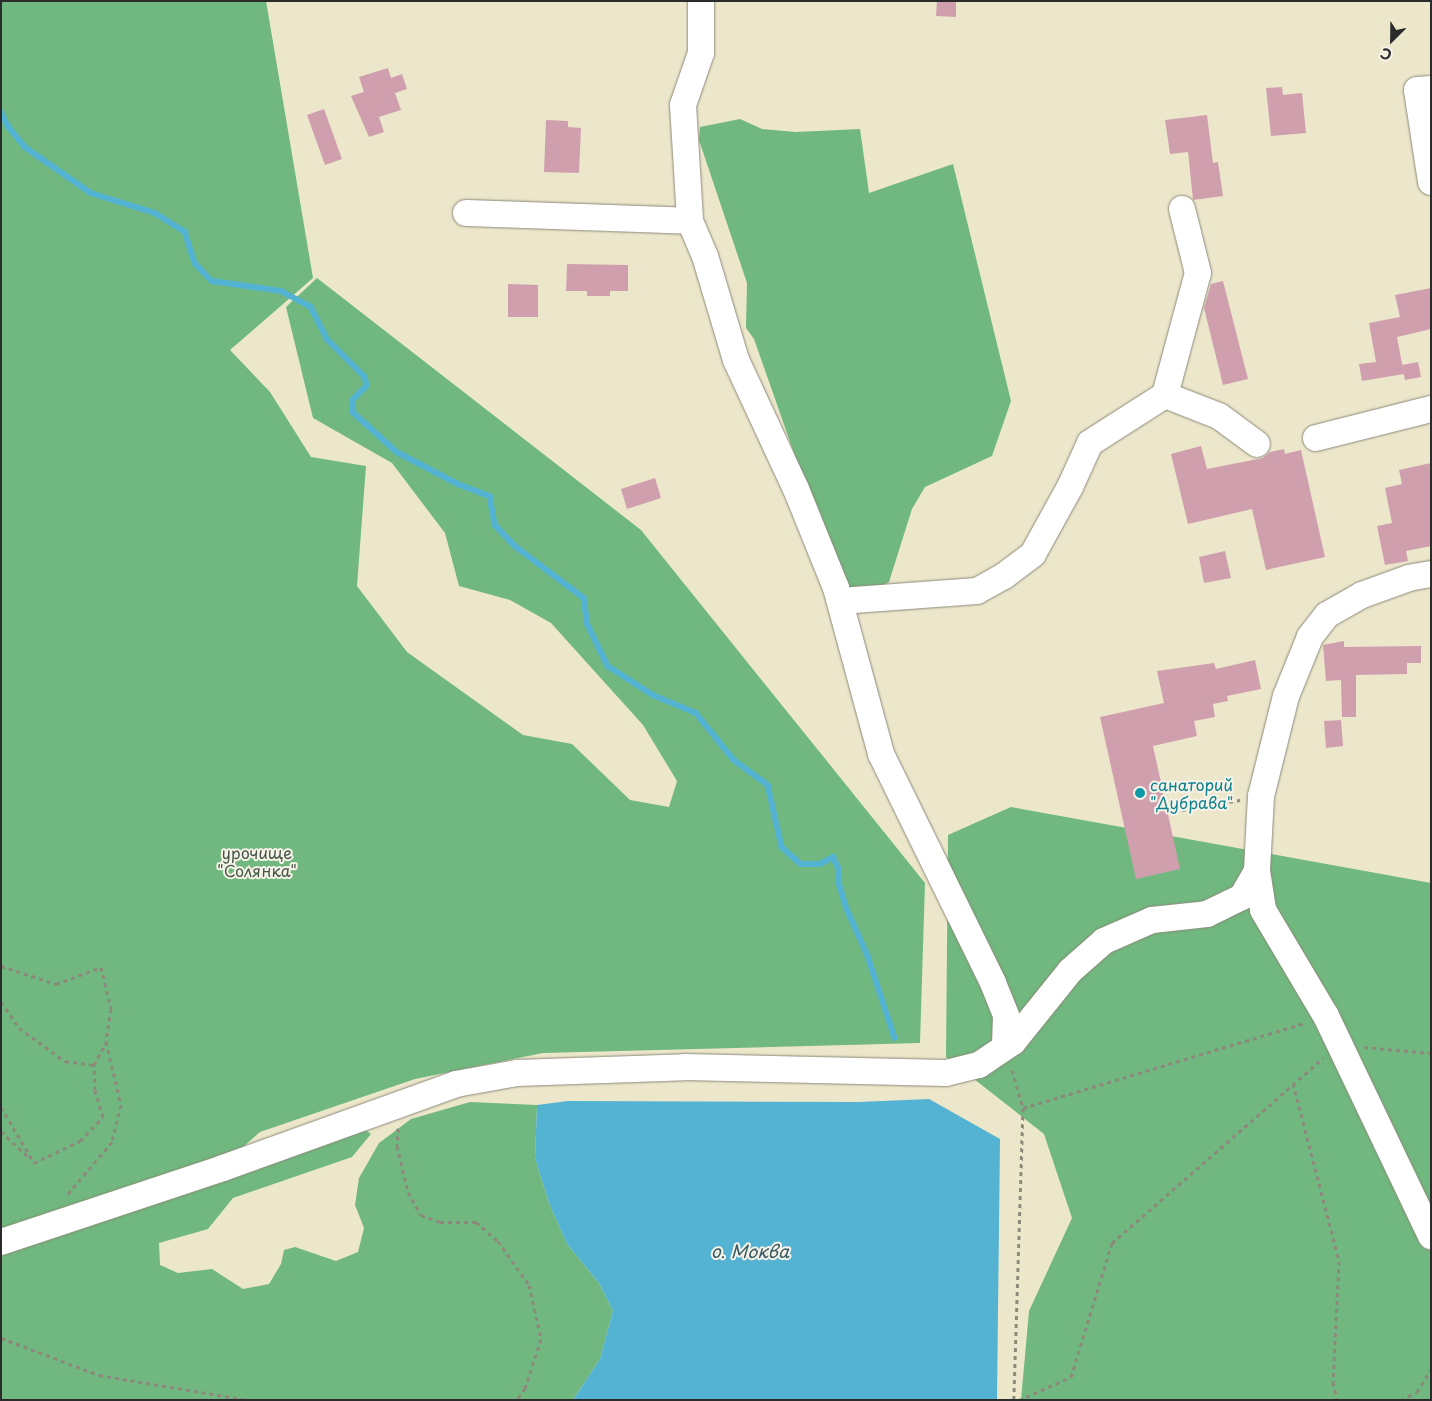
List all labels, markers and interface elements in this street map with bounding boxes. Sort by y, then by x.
north arrow [1367,15,1417,65]
text: С [1377,43,1395,66]
place label: санаторий "Дубрава" [1150,774,1233,812]
marker: санаторий "Дубрава" [1134,787,1146,799]
park label: урочище "Солянка" [217,842,297,880]
water label: о. Моква [711,1240,789,1262]

